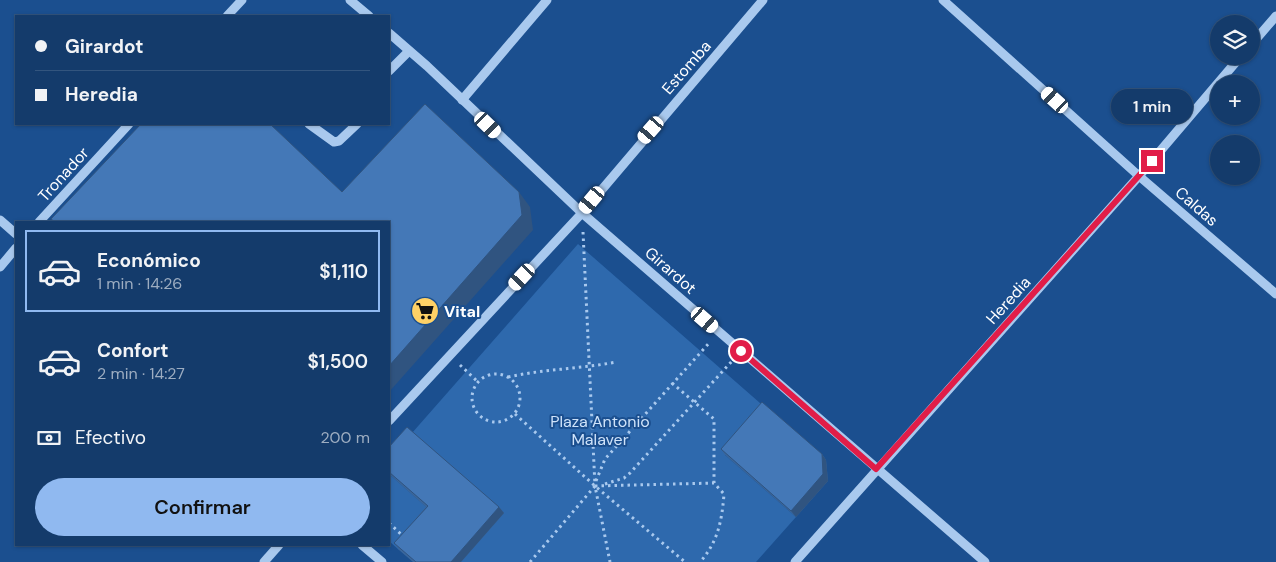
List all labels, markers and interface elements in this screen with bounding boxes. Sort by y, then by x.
map controls [1210,15,1260,185]
button: layers [1210,15,1260,65]
text: Girardot [65,34,143,59]
street label: Estomba [657,36,716,99]
button: + [1210,75,1260,125]
text: Heredia [65,82,138,107]
car [1038,84,1071,116]
callout: 1 min [1111,89,1193,124]
text: 1 min [1133,96,1171,117]
car [471,109,504,141]
car [635,114,666,146]
button: − [1210,135,1260,185]
street label: Tronador [33,143,93,206]
route end [1141,150,1163,172]
street label: Caldas [1171,182,1223,231]
car [576,184,607,216]
street label: Girardot [641,242,701,299]
text: Económico [97,248,201,273]
icon: car [37,249,82,294]
text: $1,110 [319,259,368,284]
car [506,261,537,293]
street label: Heredia [981,272,1035,329]
text: 1 min · 14:26 [97,273,182,294]
supermarket icon: Vital [410,296,440,326]
place label: Vital [444,301,480,322]
car [688,304,721,336]
text: Confort [97,338,169,363]
icon: car [37,339,82,384]
route start [730,340,752,362]
text: $1,500 [307,349,368,374]
text: 2 min · 14:27 [97,363,185,384]
park label: Plaza Antonio Malaver [550,411,650,450]
icon: cash [35,424,63,452]
text: Efectivo [75,425,146,450]
text: 200 m [321,427,370,448]
button: Confirmar [35,478,370,536]

